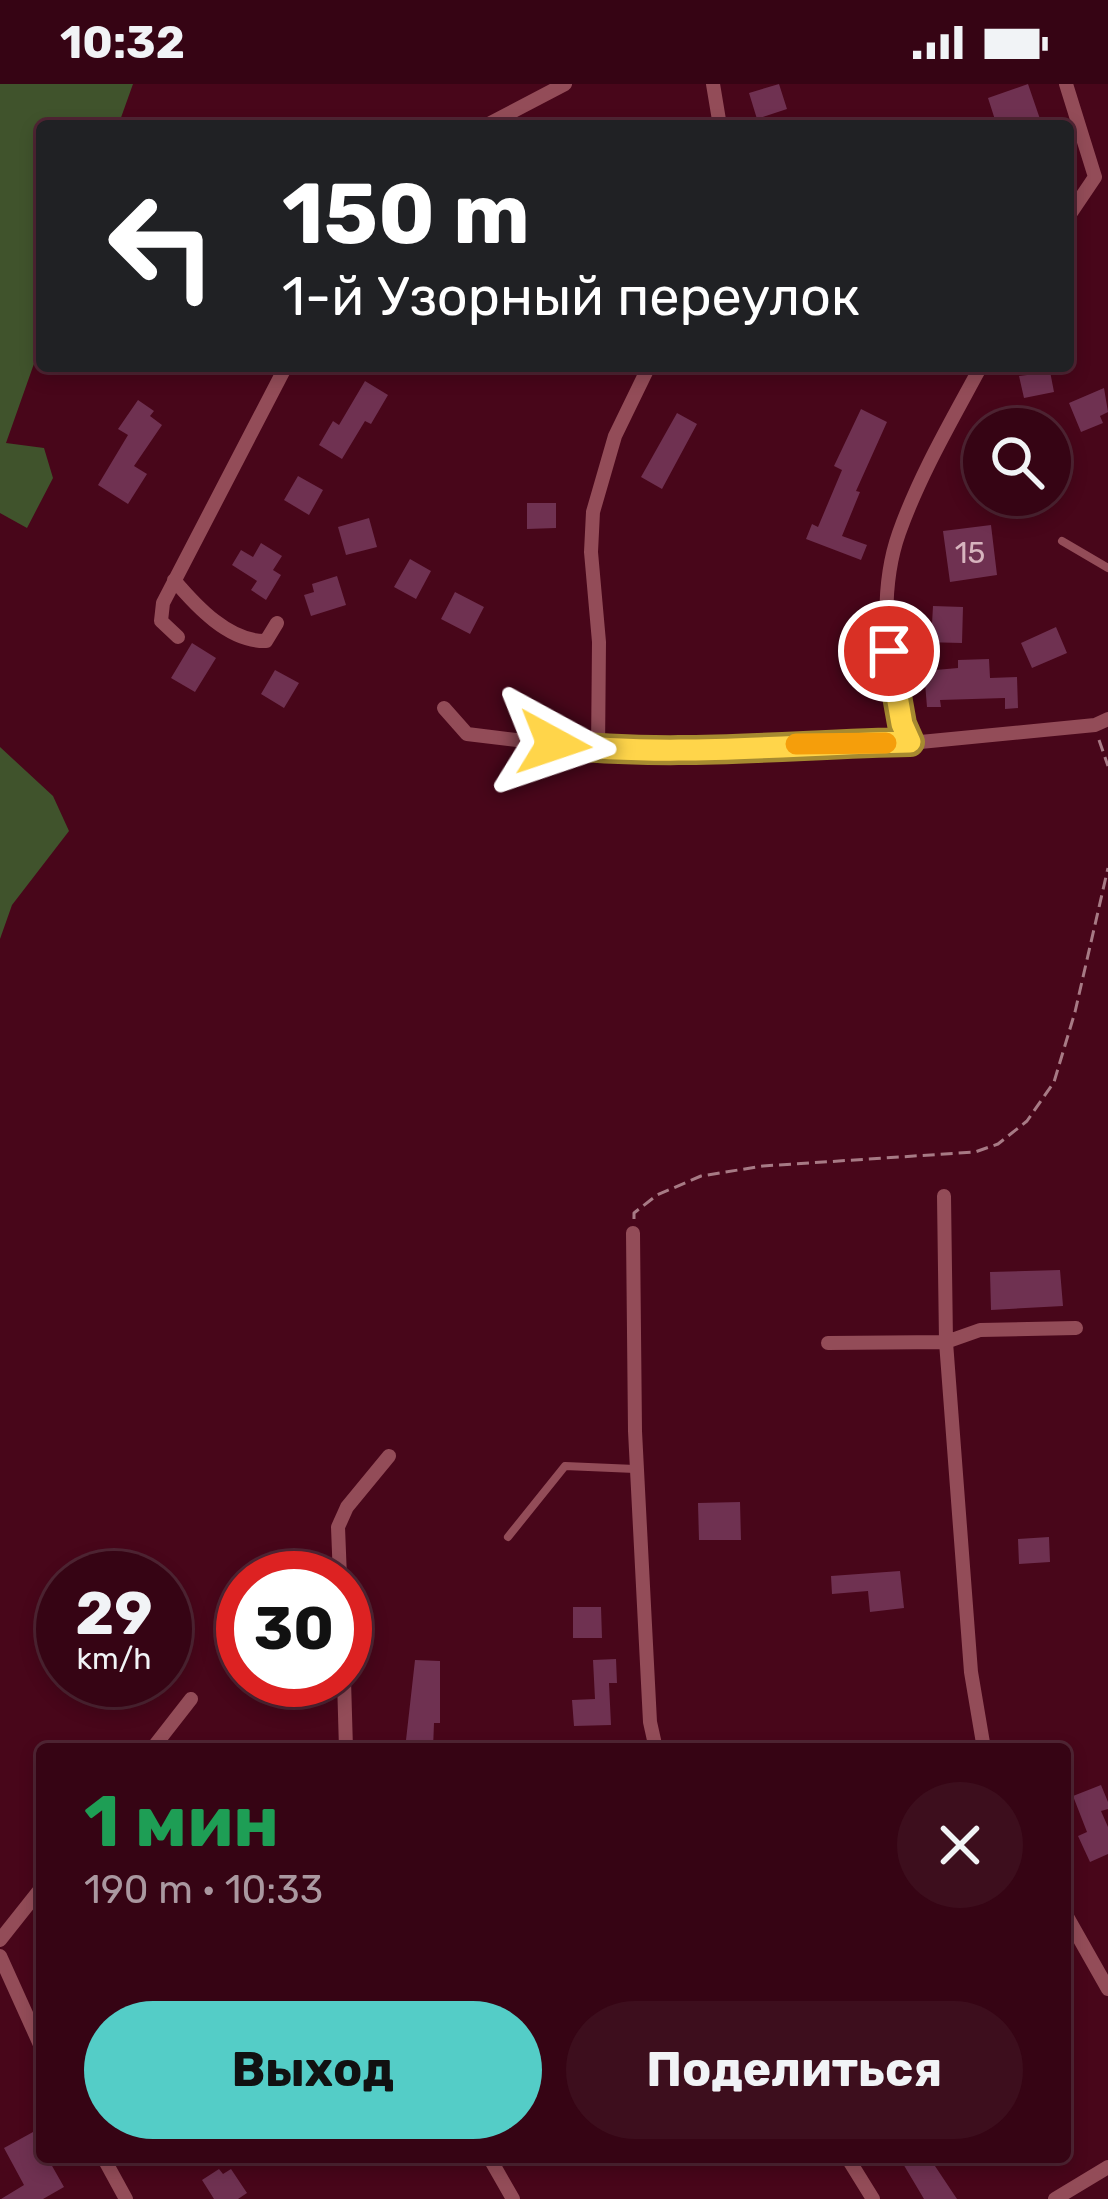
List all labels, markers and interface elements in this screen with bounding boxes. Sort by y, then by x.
text: 10:32 [60,16,185,69]
text: 150 m [282,164,530,264]
icon: left [84,168,240,324]
text: 1-й Узорный переулок [282,265,860,329]
map controls [963,408,1071,516]
button: search [963,408,1071,516]
house number: 15 [955,535,985,571]
pin [838,600,940,702]
icon: arrive [856,618,922,684]
position arrow [491,681,617,807]
speed limit sign: 30 [216,1551,372,1707]
text: 29 [75,1578,153,1649]
text: km/h [77,1641,151,1677]
text: 1 мин [84,1779,279,1864]
button: close [897,1782,1023,1908]
text: 190 m · 10:33 [84,1867,323,1913]
button: Выход [84,2001,542,2139]
button: Поделиться [566,2001,1023,2139]

